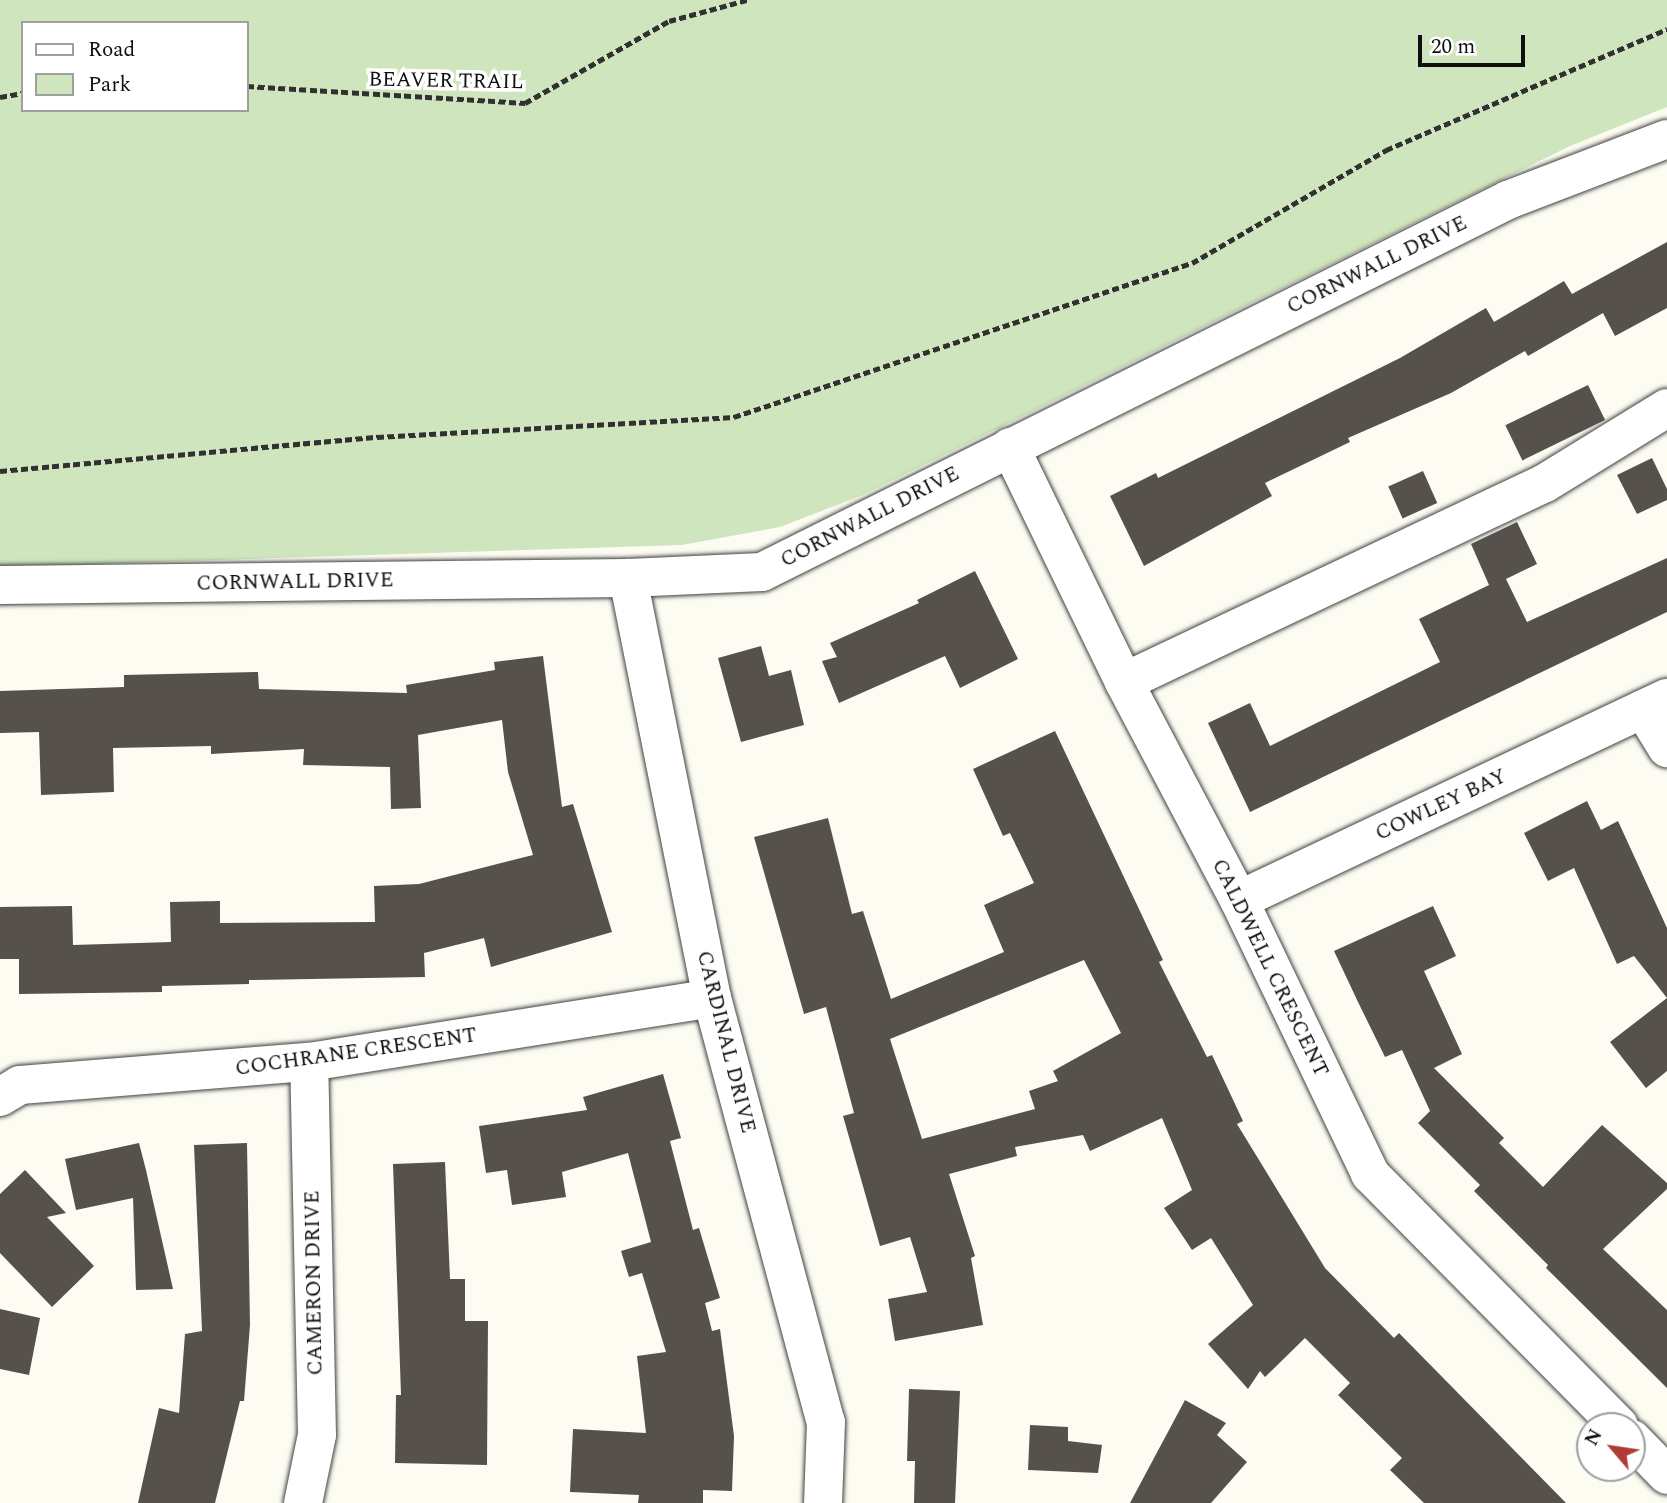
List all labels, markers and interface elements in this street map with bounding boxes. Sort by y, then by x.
legend [21,21,248,112]
scale bar [1422,21,1529,65]
text: 20 m [1431,31,1475,63]
text: Road [88,34,135,66]
street label: BEAVER TRAIL [368,67,524,95]
text: Park [88,69,131,101]
street label: CORNWALL DRIVE [1283,210,1471,320]
street label: CORNWALL DRIVE [776,461,964,573]
street label: CORNWALL DRIVE [196,568,394,596]
street label: COWLEY BAY [1371,764,1511,846]
street label: CALDWELL CRESCENT [1206,855,1334,1081]
street label: CARDINAL DRIVE [691,948,761,1136]
street label: COCHRANE CRESCENT [234,1023,478,1081]
street label: CAMERON DRIVE [300,1190,328,1376]
north arrow [1576,1412,1646,1482]
text: N [1577,1424,1610,1451]

